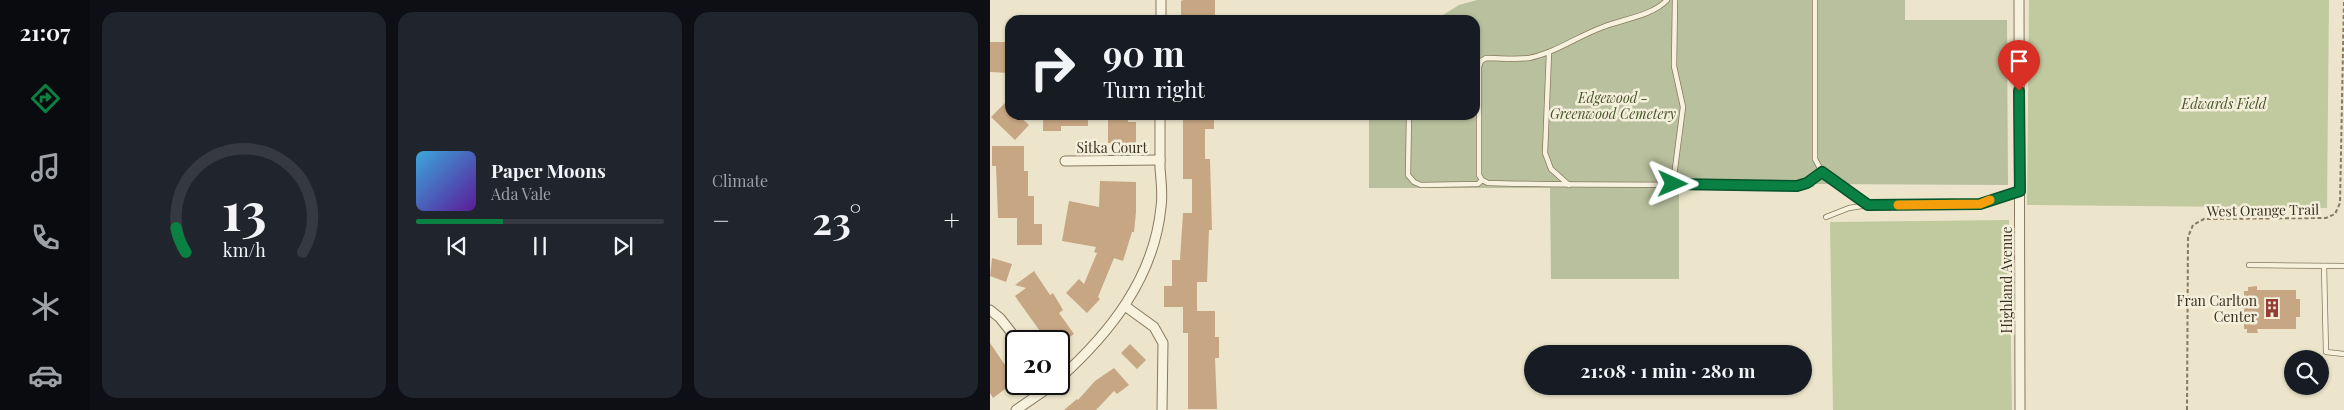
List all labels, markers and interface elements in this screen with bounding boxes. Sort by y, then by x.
text: 21:07 [20,17,70,47]
text: 90 m [1103,29,1185,76]
icon: right [1020,35,1085,100]
pin [1998,40,2040,91]
icon: arrive [2005,47,2033,75]
text: Turn right [1103,74,1205,104]
icon: directions [28,81,63,116]
park label: Edgewood - Greenwood Cemetery [1550,88,1676,123]
park label: Edwards Field [2181,94,2267,113]
street label: Sitka Court [1076,138,1149,157]
icon: music [28,150,63,185]
text: Paper Moons [491,157,606,183]
position arrow [1646,157,1698,209]
text: Climate [712,170,768,191]
text: 13 [222,175,266,244]
text: Ada Vale [491,183,551,204]
text: 23° [812,194,861,245]
street label: West Orange Trail [2206,200,2319,220]
text: − [712,201,730,238]
text: + [944,201,960,238]
icon: phone [28,220,63,255]
street label: Highland Avenue [1997,226,2016,334]
icon: previous [443,232,471,260]
icon: pause [526,232,554,260]
icon: next [609,232,637,260]
text: km/h [223,238,266,261]
icon: climate [28,289,63,324]
place label: Fran Carlton Center [2176,291,2258,326]
building icon: Fran Carlton Center [2261,297,2283,319]
speed limit sign: 20 [1005,330,1070,395]
map controls [2284,350,2329,395]
button: search [2284,350,2329,395]
text: 21:08 · 1 min · 280 m [1581,357,1755,383]
icon: car [28,358,63,393]

